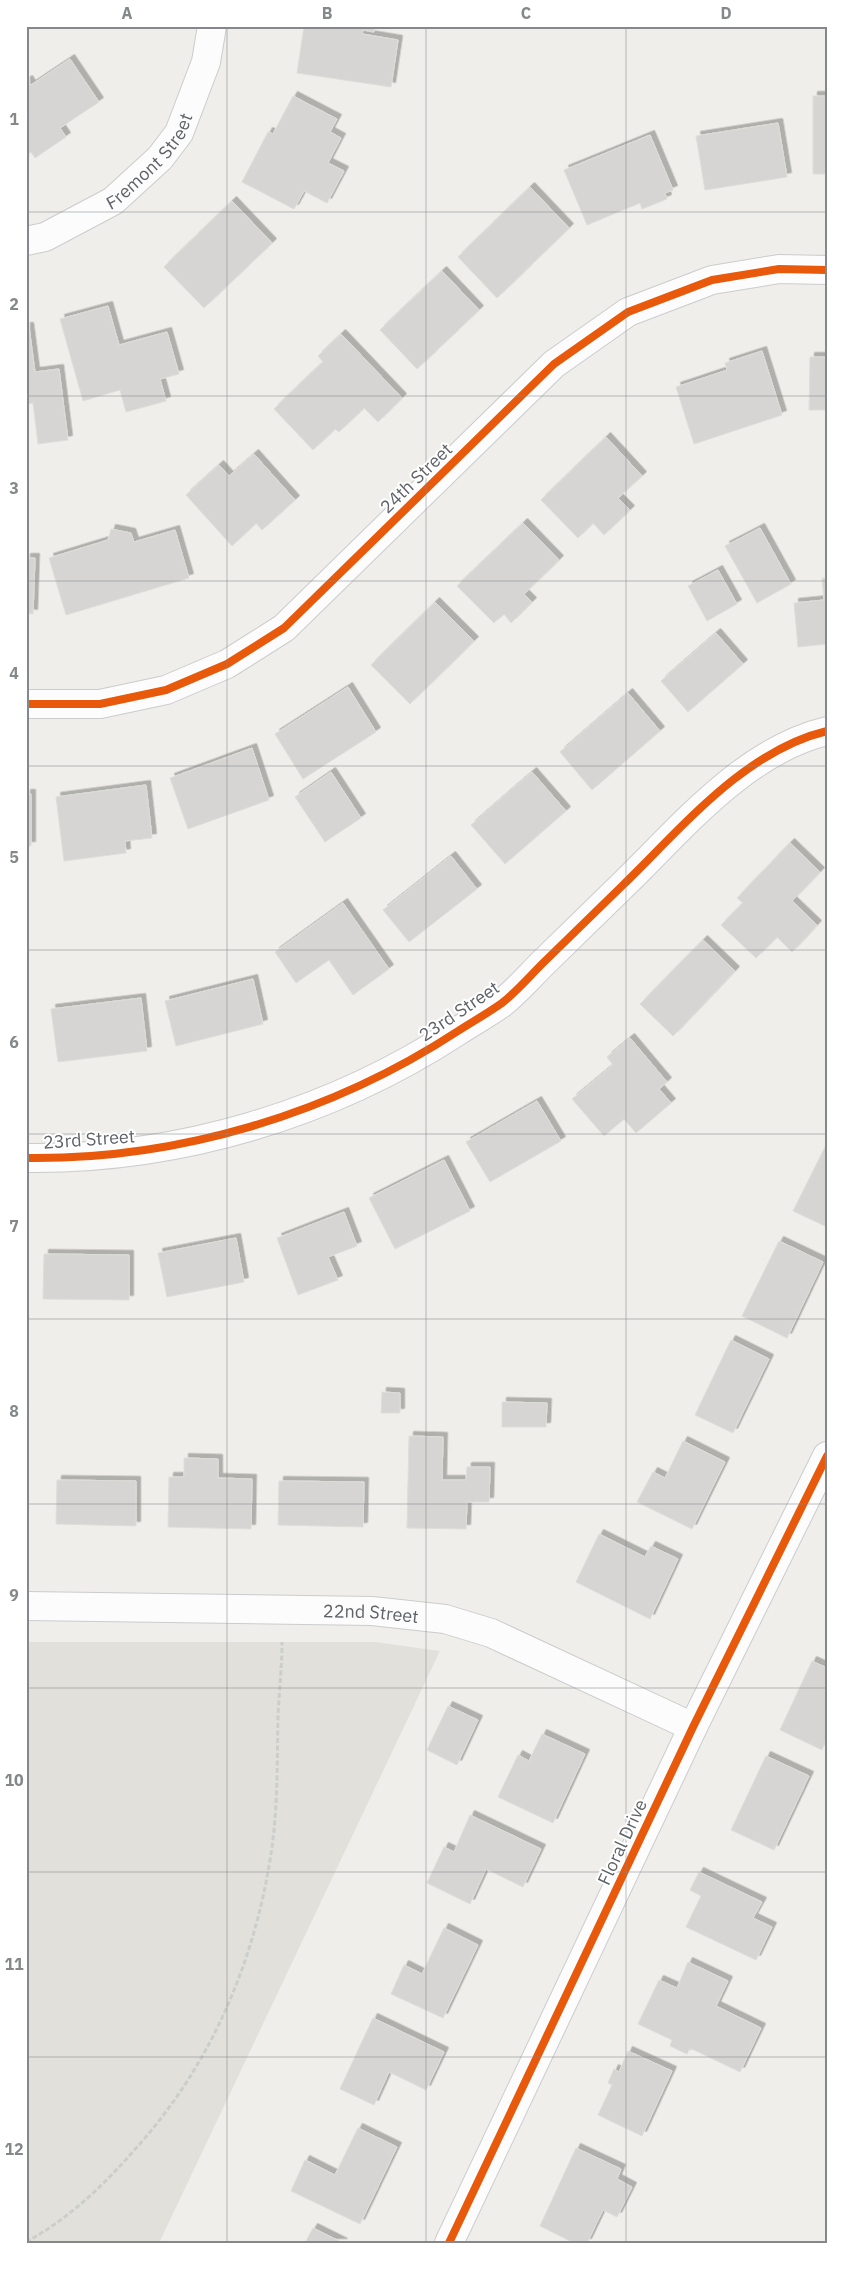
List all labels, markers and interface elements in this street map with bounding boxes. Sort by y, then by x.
text: A [122,3,133,23]
text: B [322,3,333,23]
text: C [521,3,531,23]
text: D [720,3,732,23]
text: 1 [9,109,19,129]
street label: Fremont Street [102,110,197,214]
text: 2 [9,294,19,314]
street label: 24th Street [375,438,457,518]
text: 3 [9,478,19,498]
text: 4 [9,663,19,683]
text: 5 [9,847,19,867]
street label: 23rd Street [414,976,504,1046]
text: 6 [9,1032,19,1052]
street label: 23rd Street [42,1124,136,1154]
text: 7 [9,1216,19,1236]
text: 8 [9,1401,19,1421]
text: 9 [9,1585,19,1605]
street label: 22nd Street [323,1599,420,1628]
text: 10 [4,1770,24,1790]
street label: Floral Drive [592,1795,652,1889]
text: 11 [4,1954,24,1974]
text: 12 [4,2139,24,2159]

